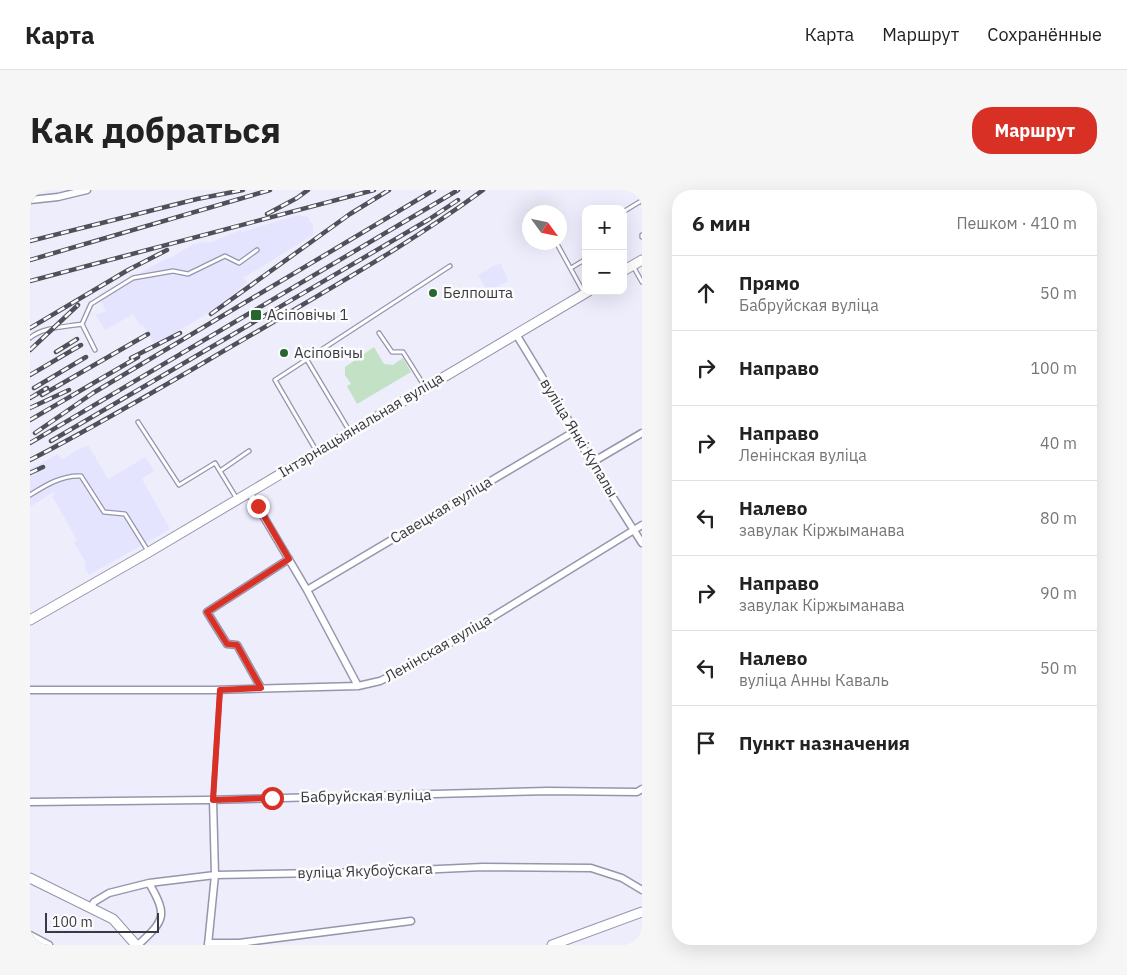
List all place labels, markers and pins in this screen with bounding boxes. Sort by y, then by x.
place label: Белпошта [443,283,513,302]
marker: Белпошта [427,287,439,299]
place label: Асіповічы 1 [267,305,349,324]
marker: Асіповічы 1 [249,308,263,322]
place label: Асіповічы [294,343,363,362]
marker: Асіповічы [278,347,290,359]

